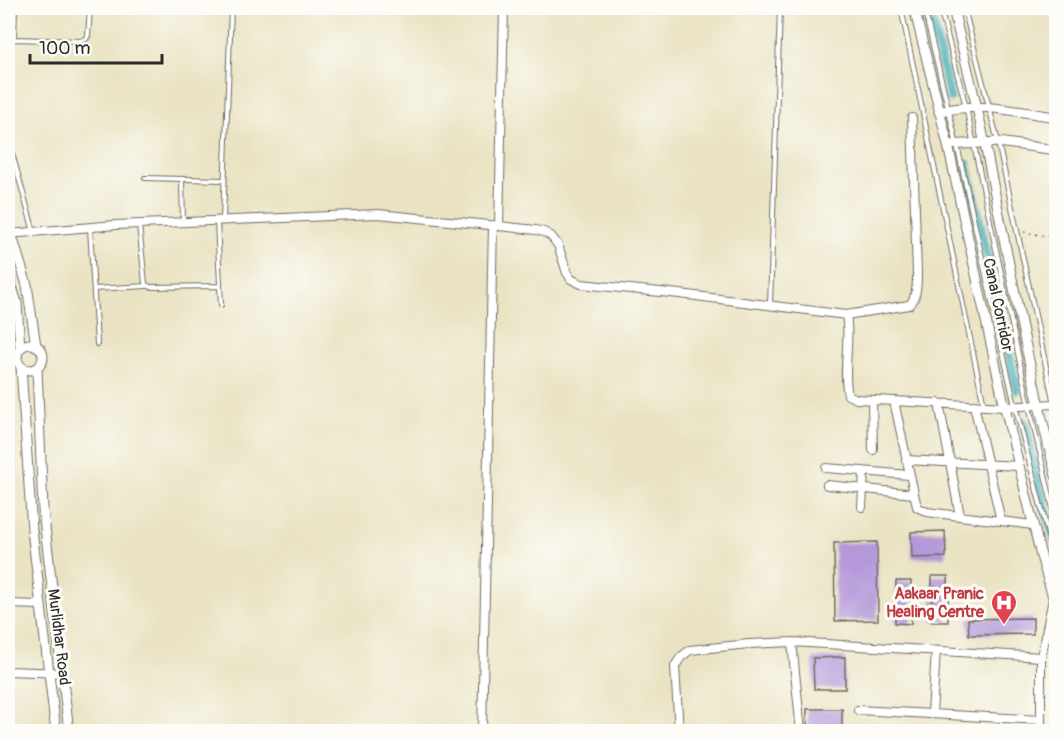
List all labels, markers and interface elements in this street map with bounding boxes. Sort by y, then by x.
scale bar [30,27,162,65]
text: 100 m [39,37,91,60]
street label: Canal Corridor [978,256,1018,354]
place label: Aakaar Pranic Healing Centre [886,584,985,622]
street label: Murlidhar Road [43,588,75,686]
hospital icon: Aakaar Pranic Healing Centre [989,588,1019,626]

